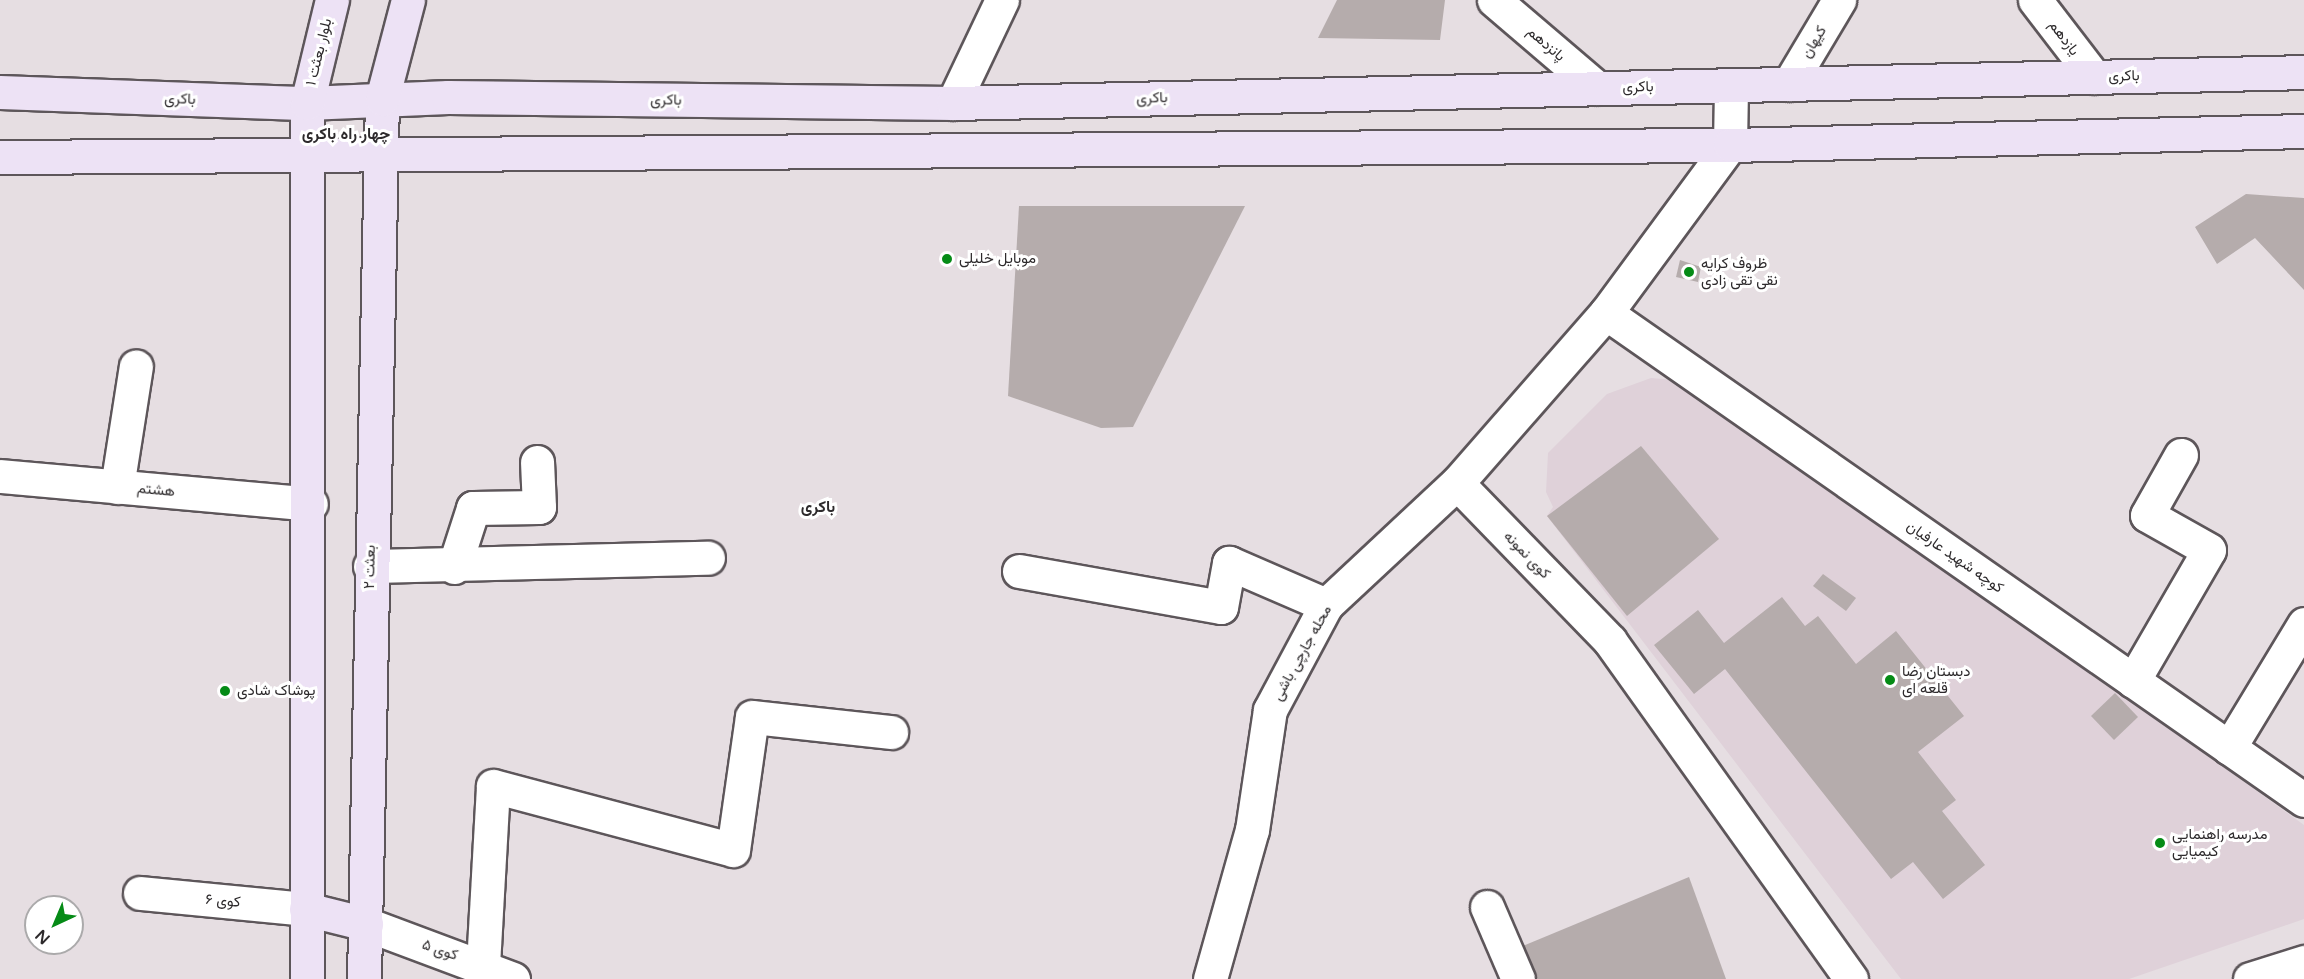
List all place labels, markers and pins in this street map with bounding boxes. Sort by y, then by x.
place label: موبایل خلیلی [959,250,1036,268]
marker: موبایل خلیلی [940,252,954,266]
place label: ظروف کرایه نقی تقی زادی [1701,254,1778,289]
marker: ظروف کرایه نقی تقی زادی [1682,265,1696,279]
place label: دبستان رضا قلعه ای [1902,662,1970,697]
marker: دبستان رضا قلعه ای [1883,673,1897,687]
place label: پوشاک شادی [237,682,315,700]
marker: پوشاک شادی [218,684,232,698]
place label: مدرسه راهنمایی کیمیایی [2172,825,2267,860]
marker: مدرسه راهنمایی کیمیایی [2153,836,2167,850]

